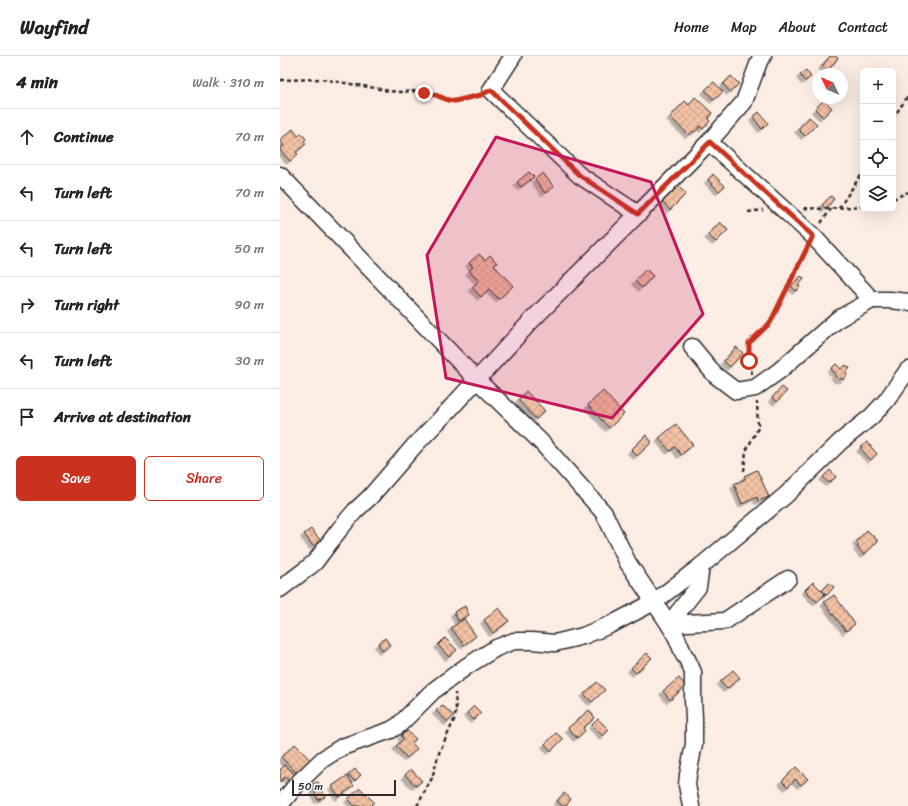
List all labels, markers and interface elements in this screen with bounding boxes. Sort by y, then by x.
text: Wayfind [20,11,88,44]
text: Home [674,15,709,40]
text: Map [731,15,757,40]
text: About [779,15,816,40]
text: Contact [838,15,888,40]
text: 4 min [16,67,58,97]
north arrow [812,68,848,104]
map controls [860,68,896,212]
button: + [860,68,896,104]
text: Walk · 310 m [192,71,264,94]
route end [415,84,433,102]
button: − [860,104,896,140]
text: Continue [54,124,114,150]
text: 70 m [235,125,264,148]
icon: ahead [16,126,38,148]
button: locate [860,140,896,176]
button: layers [860,176,896,212]
text: Turn left [54,180,112,206]
text: 70 m [235,181,264,204]
icon: left [16,182,38,204]
text: Turn left [54,236,112,262]
text: 50 m [234,237,264,260]
icon: left [16,238,38,260]
text: Turn right [54,292,119,318]
text: 90 m [234,293,264,316]
icon: right [16,294,38,316]
text: Turn left [54,348,112,374]
text: 30 m [235,349,264,372]
icon: left [16,350,38,372]
route start [740,352,758,370]
text: Arrive at destination [54,404,191,430]
icon: arrive [16,406,38,428]
button: Save [16,456,136,501]
button: Share [144,456,264,501]
text: 50 m [298,777,323,796]
scale bar [292,778,396,797]

